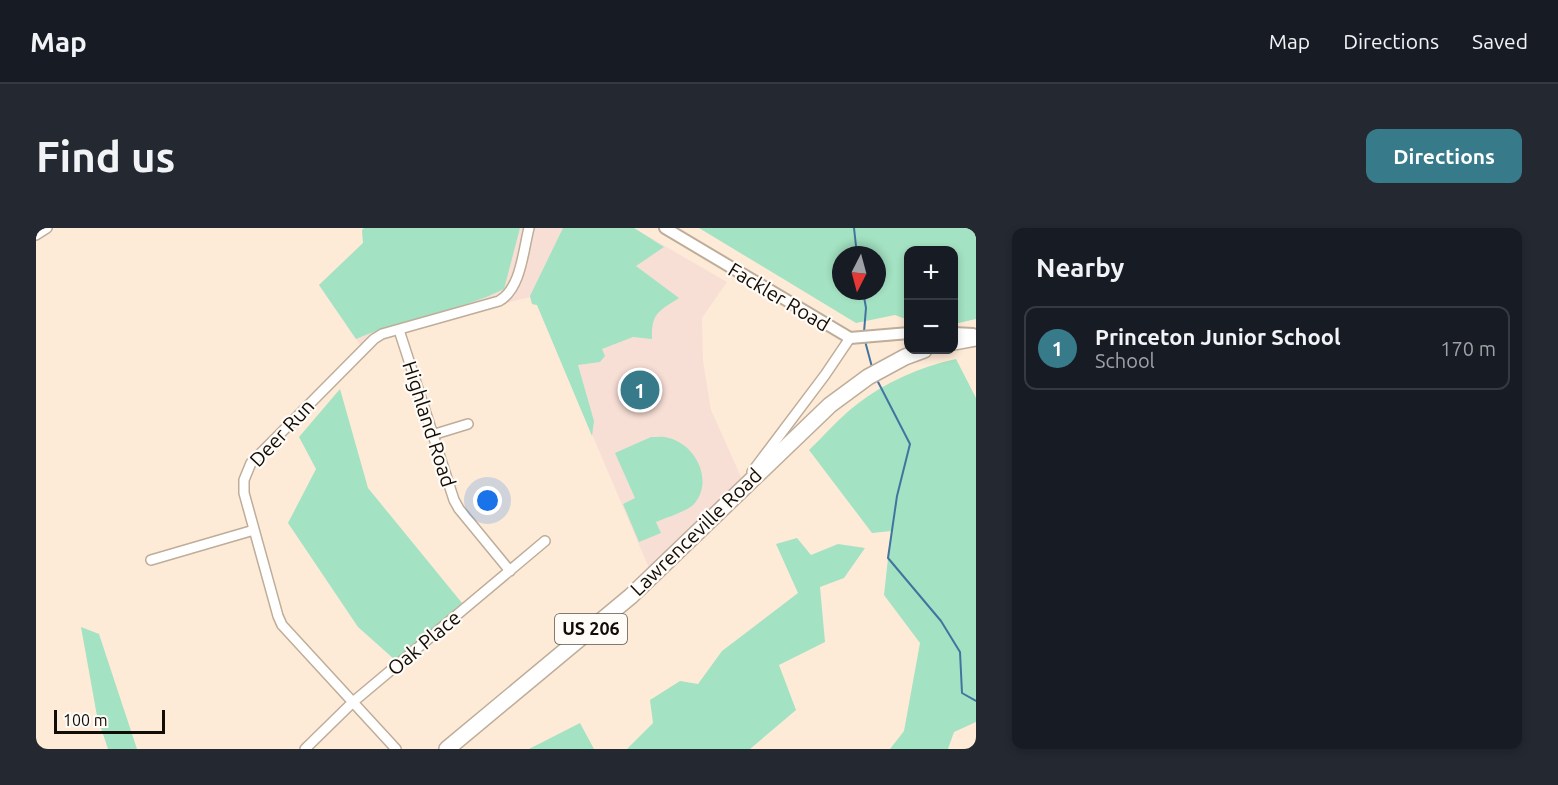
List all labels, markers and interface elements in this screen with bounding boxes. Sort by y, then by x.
text: Map [30,26,87,57]
text: Map [1269,29,1310,53]
text: Directions [1343,29,1439,53]
text: Saved [1472,29,1528,53]
button: Directions [1366,129,1522,183]
text: Find us [36,133,175,180]
north arrow [832,246,886,300]
map controls [904,246,958,354]
button: + [904,246,958,300]
text: Nearby [1036,253,1124,282]
street label: Fackler Road [724,257,834,336]
button: − [904,300,958,354]
text: Princeton Junior School [1095,324,1341,349]
text: 1 [1052,337,1063,360]
text: 170 m [1440,337,1496,360]
text: School [1095,349,1155,372]
street label: Highland Road [398,358,461,490]
pin: 1 [620,368,660,412]
street label: Deer Run [245,394,319,471]
street label: Lawrenceville Road [625,463,766,600]
your location [473,486,502,515]
street label: Oak Place [382,605,465,680]
road number: US 206 [555,614,627,644]
scale bar [54,707,165,735]
text: 100 m [63,711,108,729]

